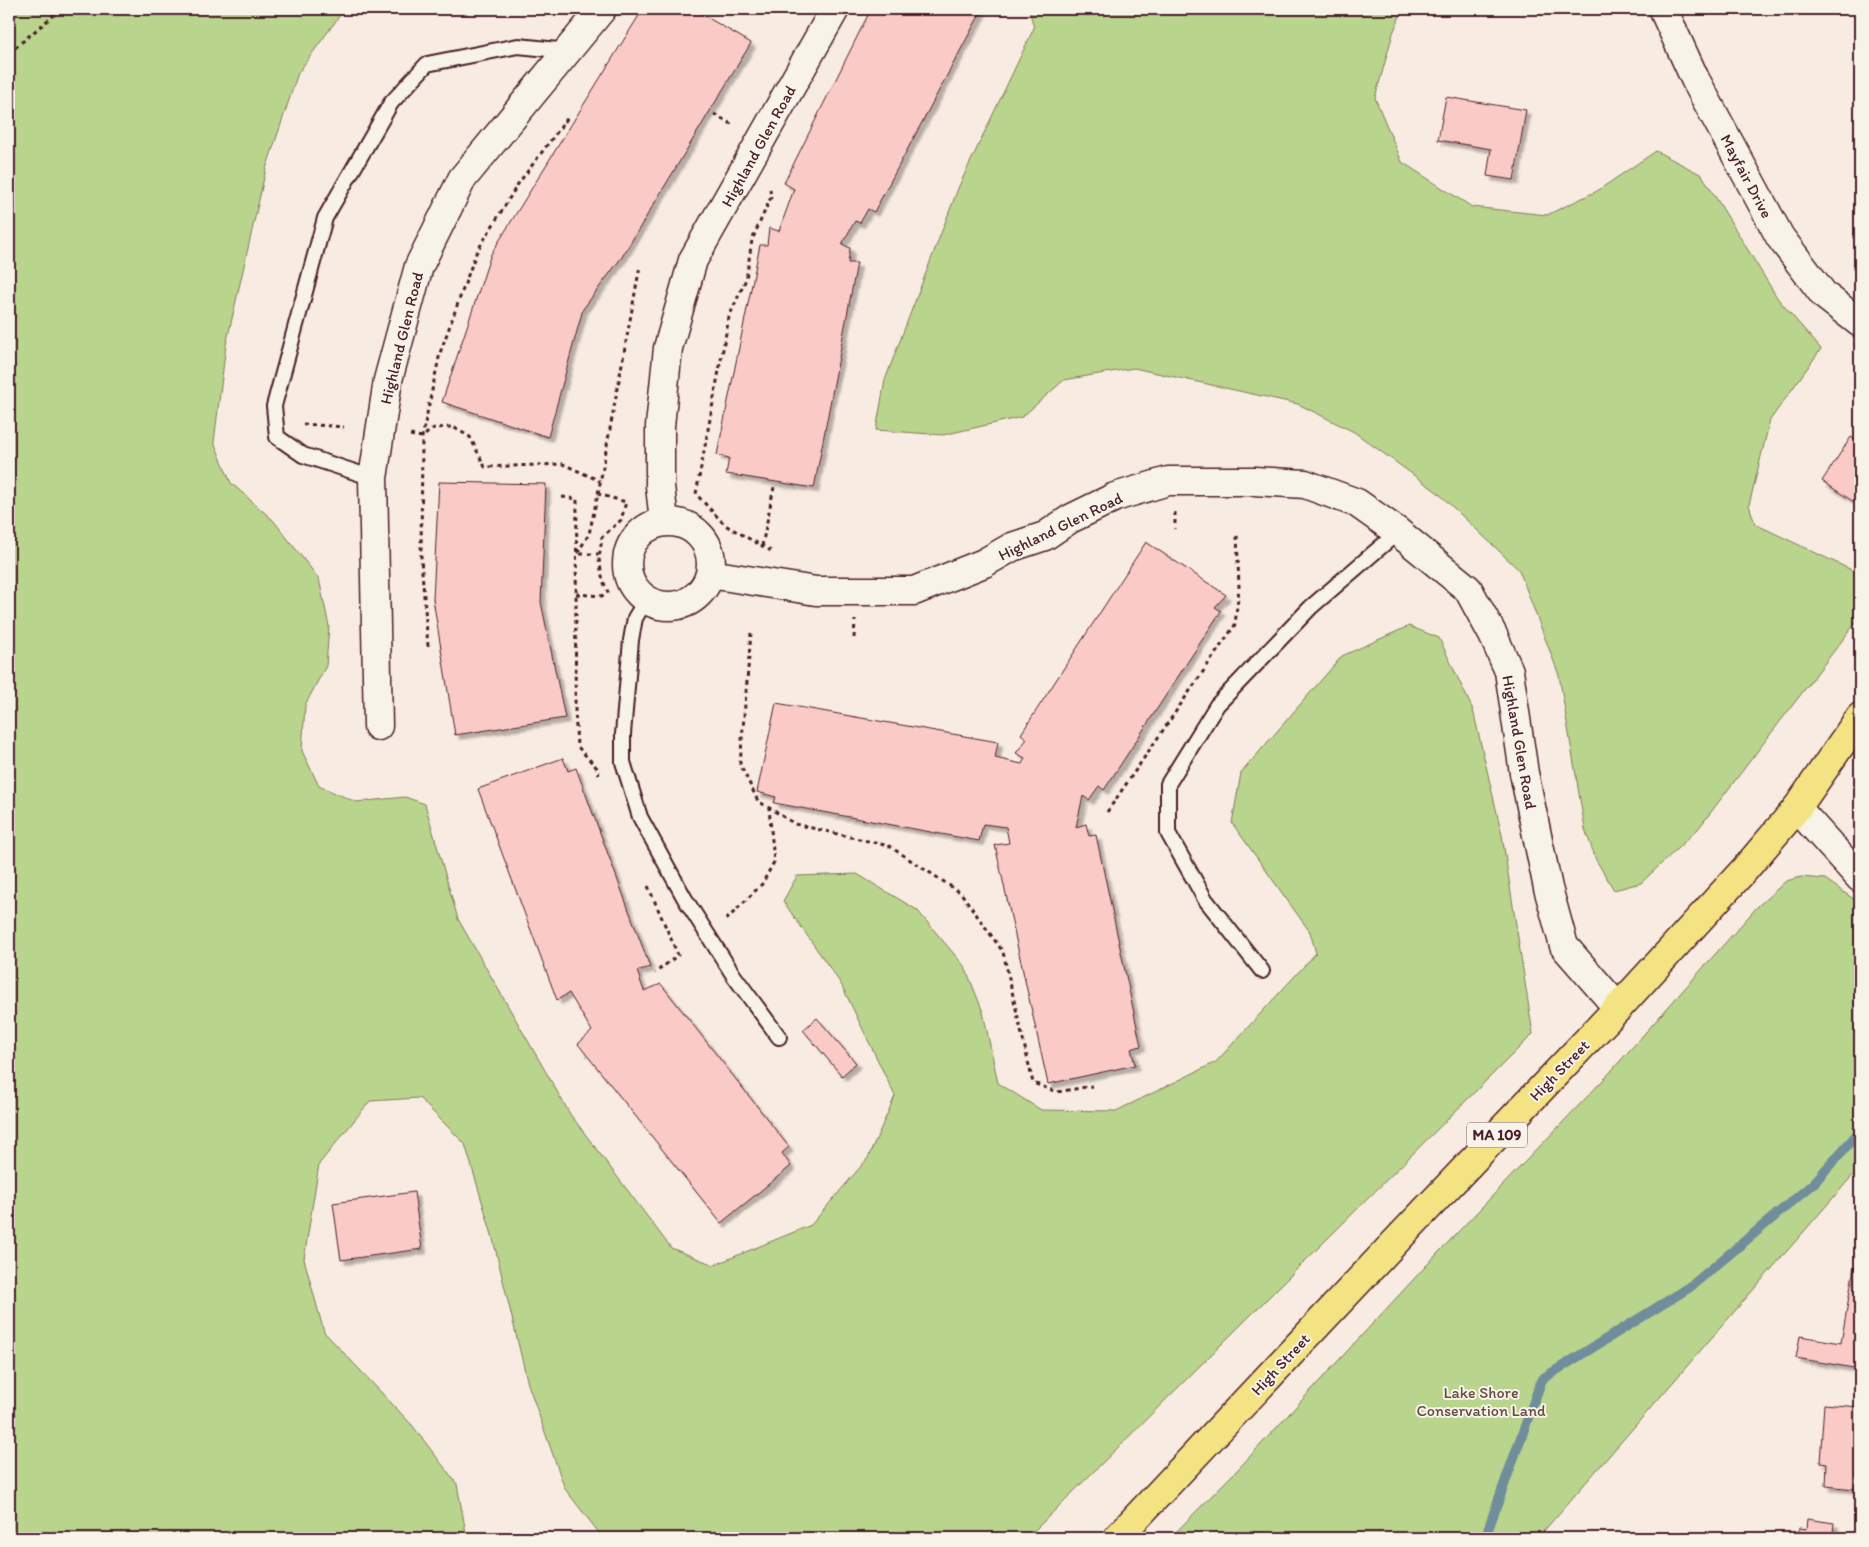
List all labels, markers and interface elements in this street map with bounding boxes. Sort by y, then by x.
street label: Highland Glen Road [717,82,800,210]
street label: Mayfair Drive [1717,131,1777,221]
street label: Highland Glen Road [376,270,427,406]
street label: Highland Glen Road [995,488,1126,565]
street label: Highland Glen Road [1498,674,1541,811]
street label: High Street [1526,1036,1593,1105]
road number: MA 109 [1467,1122,1527,1148]
street label: High Street [1247,1329,1314,1399]
park label: Lake Shore Conservation Land [1416,1383,1546,1420]

